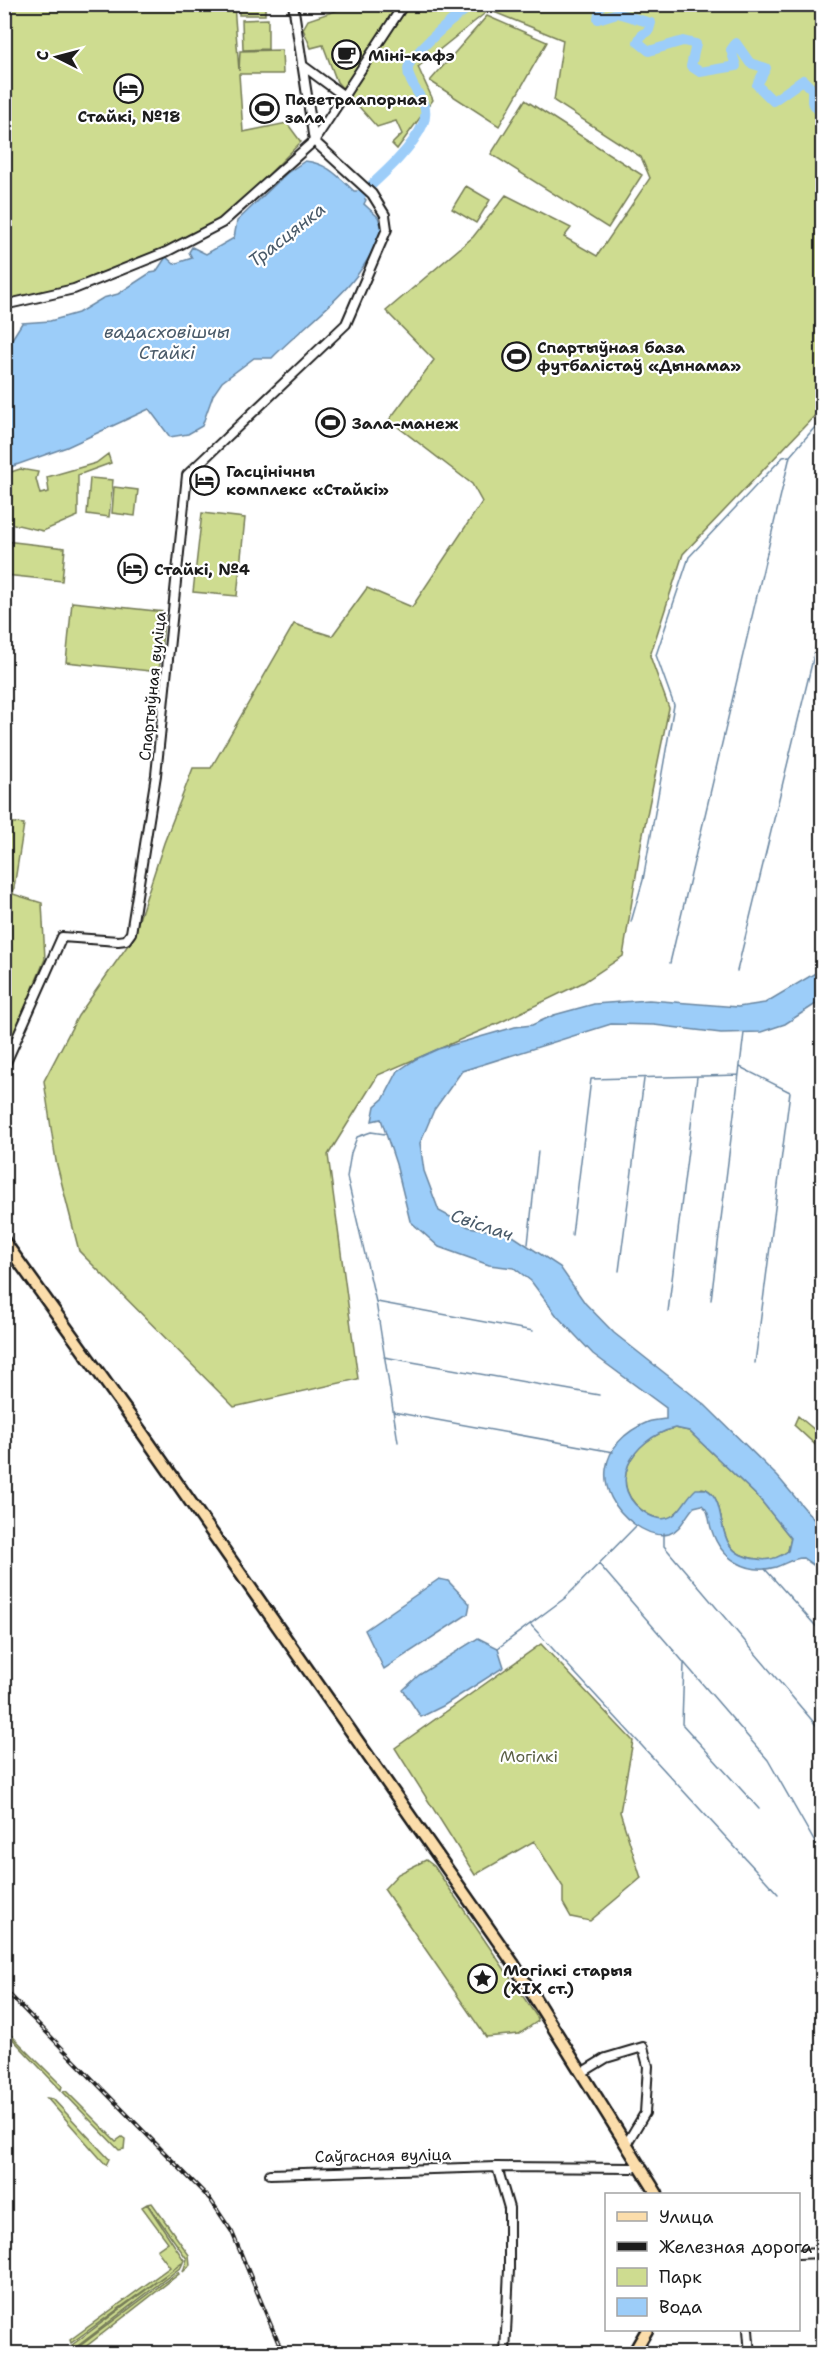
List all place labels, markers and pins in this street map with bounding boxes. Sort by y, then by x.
cafe icon: Міні-кафэ [331,39,363,71]
place label: Міні-кафэ [368,45,455,66]
hotel icon: Стайкі, №18 [113,72,145,104]
place label: Паветраапорная зала [285,89,427,128]
sports icon: Паветраапорная зала [248,92,280,124]
place label: Стайкі, №18 [77,106,181,127]
place label: Спартыўная база футбалістаў «Дынама» [537,337,741,376]
sports icon: Спартыўная база футбалістаў «Дынама» [500,340,532,372]
sports icon: Зала-манеж [315,407,347,439]
place label: Зала-манеж [352,413,459,434]
place label: Гасцінічны комплекс «Стайкі» [226,461,389,500]
hotel icon: Гасцінічны комплекс «Стайкі» [189,464,221,496]
hotel icon: Стайкі, №4 [117,553,149,585]
place label: Стайкі, №4 [154,559,250,580]
place label: Могілкі старыя (XIX ст.) [503,1960,632,1999]
place icon: Могілкі старыя (XIX ст.) [466,1963,498,1995]

